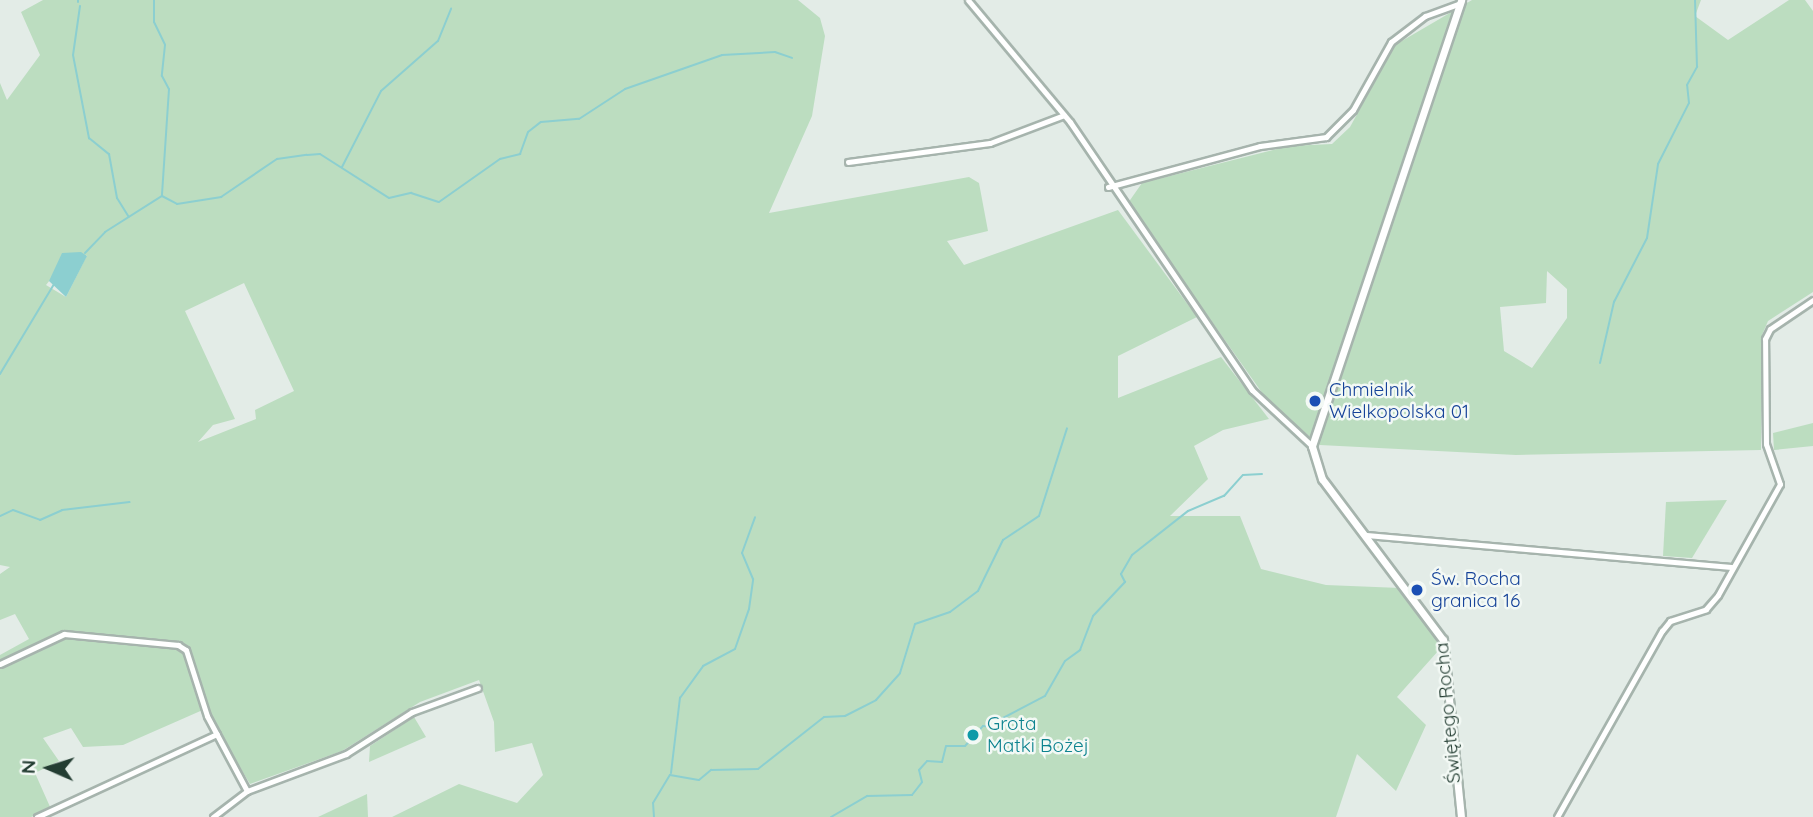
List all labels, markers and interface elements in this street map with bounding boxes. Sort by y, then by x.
place label: Chmielnik Wielkopolska 01 [1329,379,1469,423]
marker: Chmielnik Wielkopolska 01 [1307,393,1323,409]
place label: Św. Rocha granica 16 [1431,568,1521,612]
marker: Św. Rocha granica 16 [1409,582,1425,598]
street label: Świętego Rocha [1430,642,1466,784]
place label: Grota Matki Bożej [987,713,1089,757]
marker: Grota Matki Bożej [965,727,981,743]
north arrow [14,733,84,803]
text: N [16,759,40,775]

